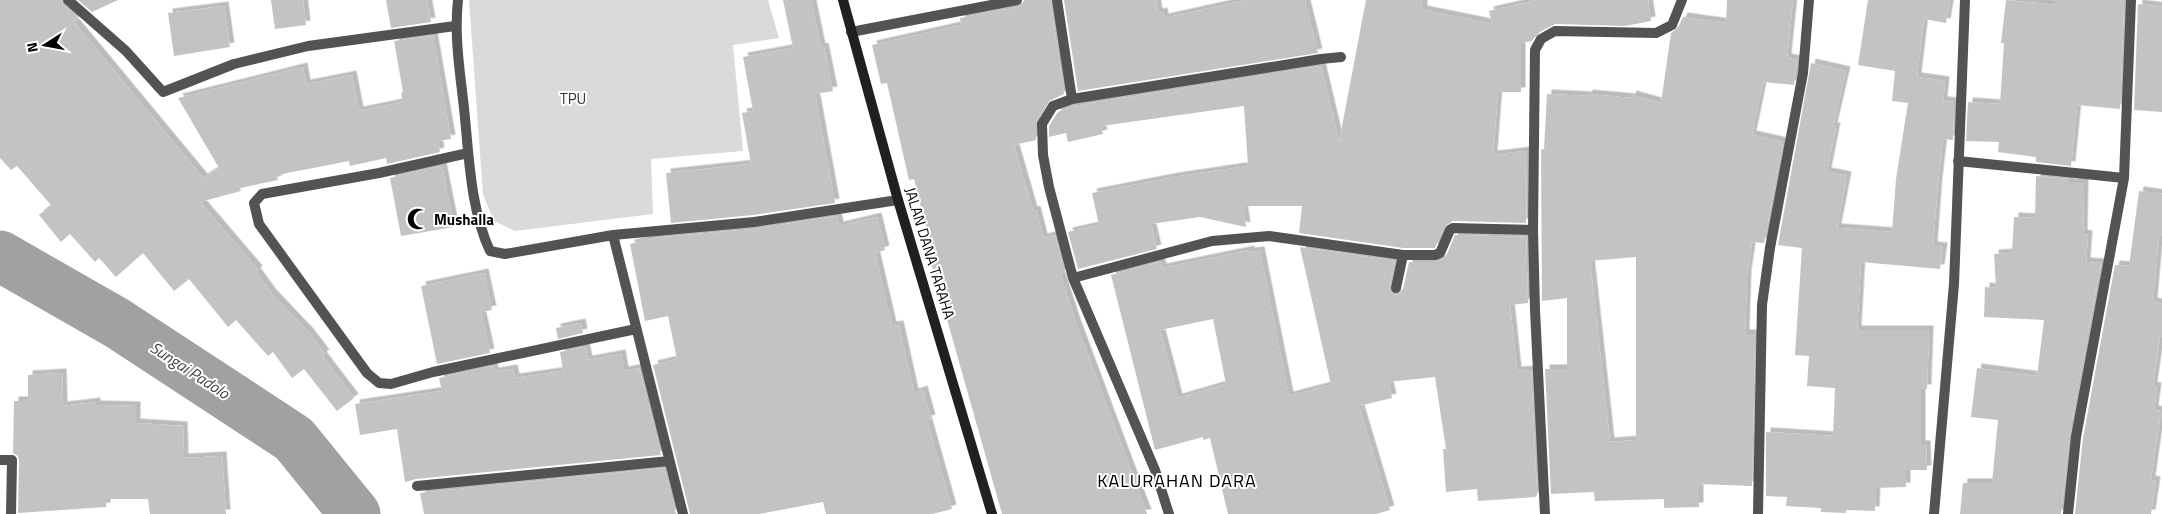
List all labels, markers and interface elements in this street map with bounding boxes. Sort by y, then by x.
north arrow [20,20,70,70]
text: N [21,41,43,54]
park label: TPU [560,87,586,110]
street label: JALAN DANA TARAHA [899,184,961,322]
mosque icon: Mushalla [405,206,431,232]
place label: Mushalla [434,208,494,231]
water label: Sungai Padolo [146,335,235,405]
district label: KALURAHAN DARA [1097,467,1257,494]

